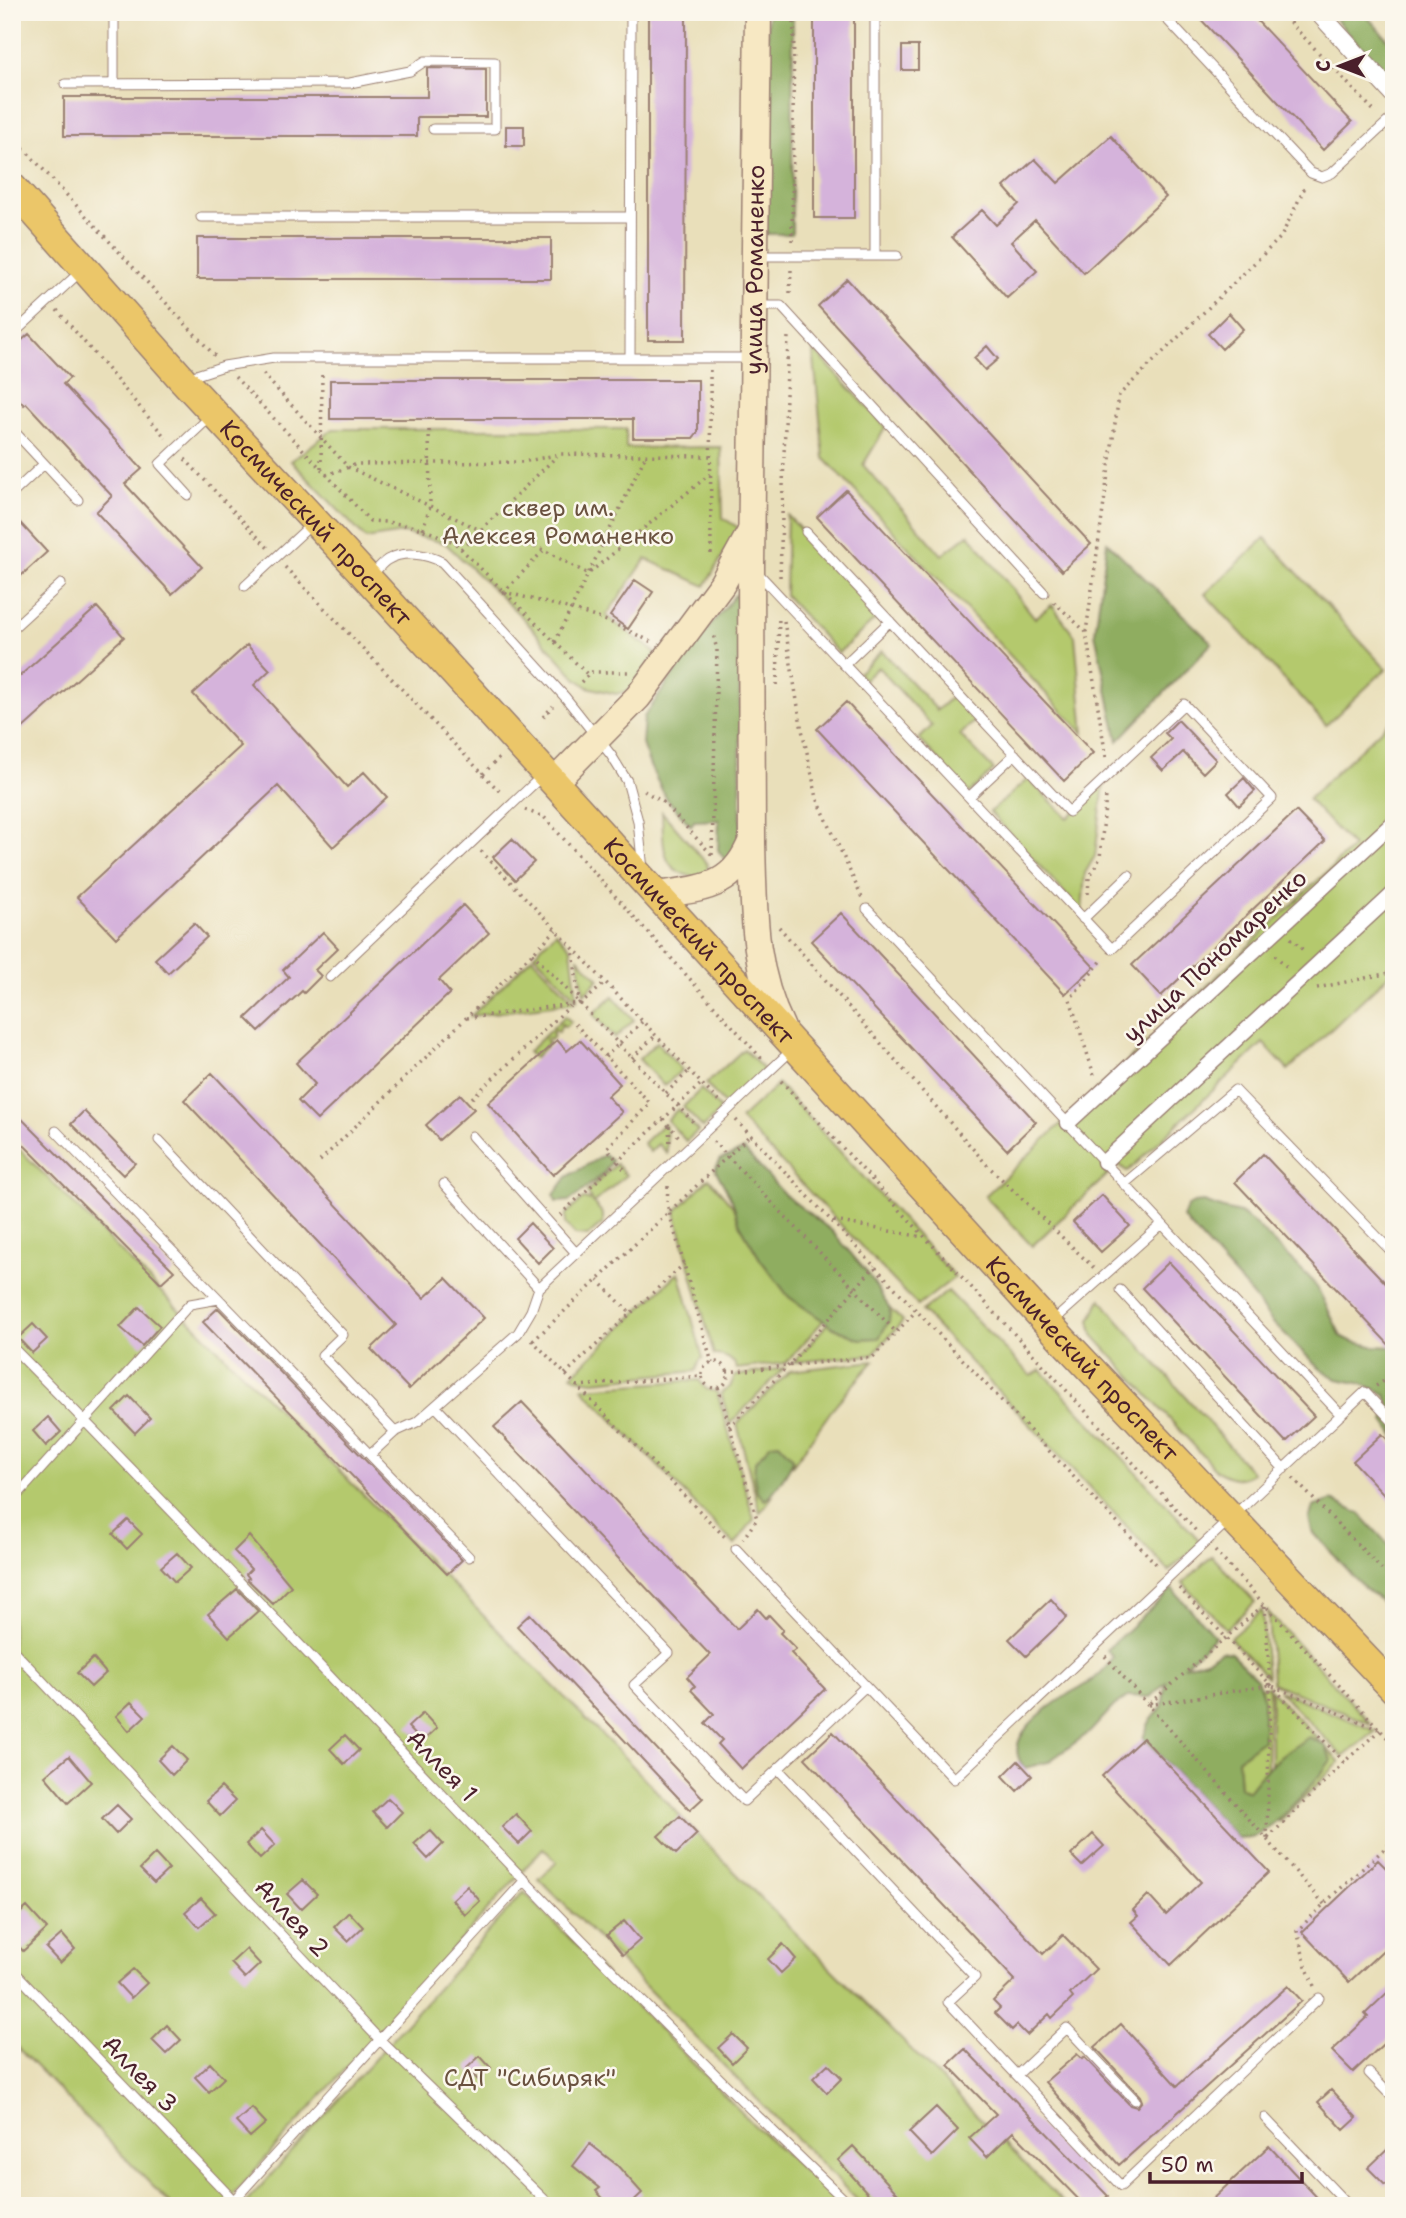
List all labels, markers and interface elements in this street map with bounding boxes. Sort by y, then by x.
north arrow [1304,32,1374,102]
text: С [1311,60,1336,72]
street label: улица Романенко [737,164,772,375]
street label: Космический проспект [212,413,420,633]
park label: сквер им. Алексея Романенко [442,492,674,552]
street label: Космический проспект [596,831,802,1052]
street label: улица Пономаренко [1116,862,1314,1050]
street label: Космический проспект [978,1249,1186,1469]
street label: Аллея 1 [400,1723,484,1809]
street label: Аллея 2 [248,1872,336,1964]
street label: Аллея 3 [95,2028,185,2120]
park label: СДТ "Сибиряк" [444,2062,616,2094]
scale bar [1150,2141,1303,2185]
text: 50 m [1161,2151,1214,2179]

